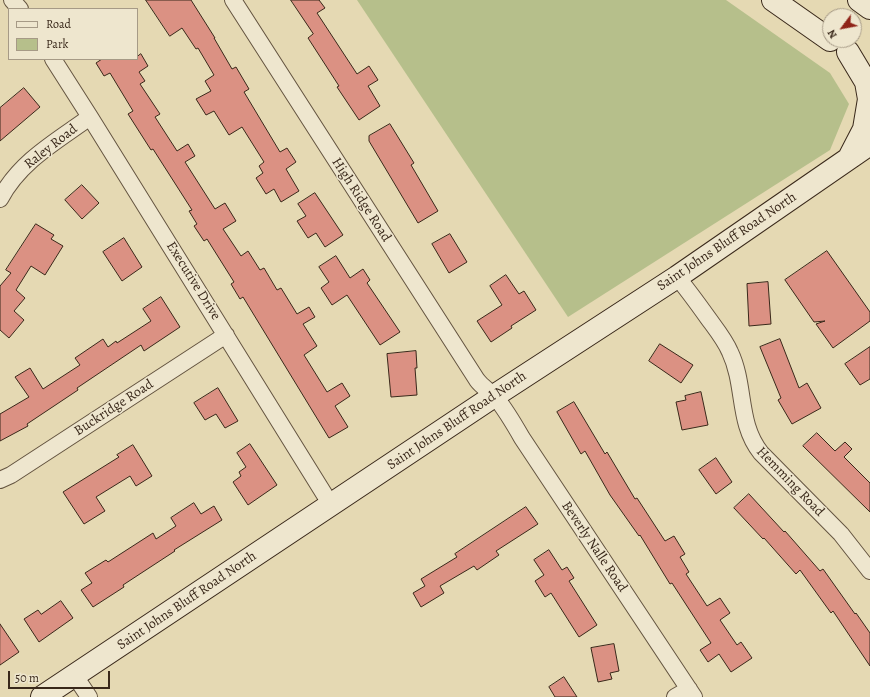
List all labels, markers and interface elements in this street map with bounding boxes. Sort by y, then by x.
legend [8,8,138,60]
north arrow [822,8,862,48]
text: Road [46,16,71,32]
text: N [824,27,841,41]
text: Park [46,36,69,52]
street label: Raley Road [21,121,81,173]
street label: High Ridge Road [328,155,394,245]
street label: Saint Johns Bluff Road North [654,189,800,295]
street label: Executive Drive [162,239,224,323]
street label: Saint Johns Bluff Road North [384,368,530,474]
street label: Buckridge Road [71,376,157,440]
street label: Hemming Road [753,444,827,520]
street label: Beverly Nalle Road [557,498,631,596]
street label: Saint Johns Bluff Road North [114,548,260,654]
scale bar [10,663,112,689]
text: 50 m [15,670,39,686]

